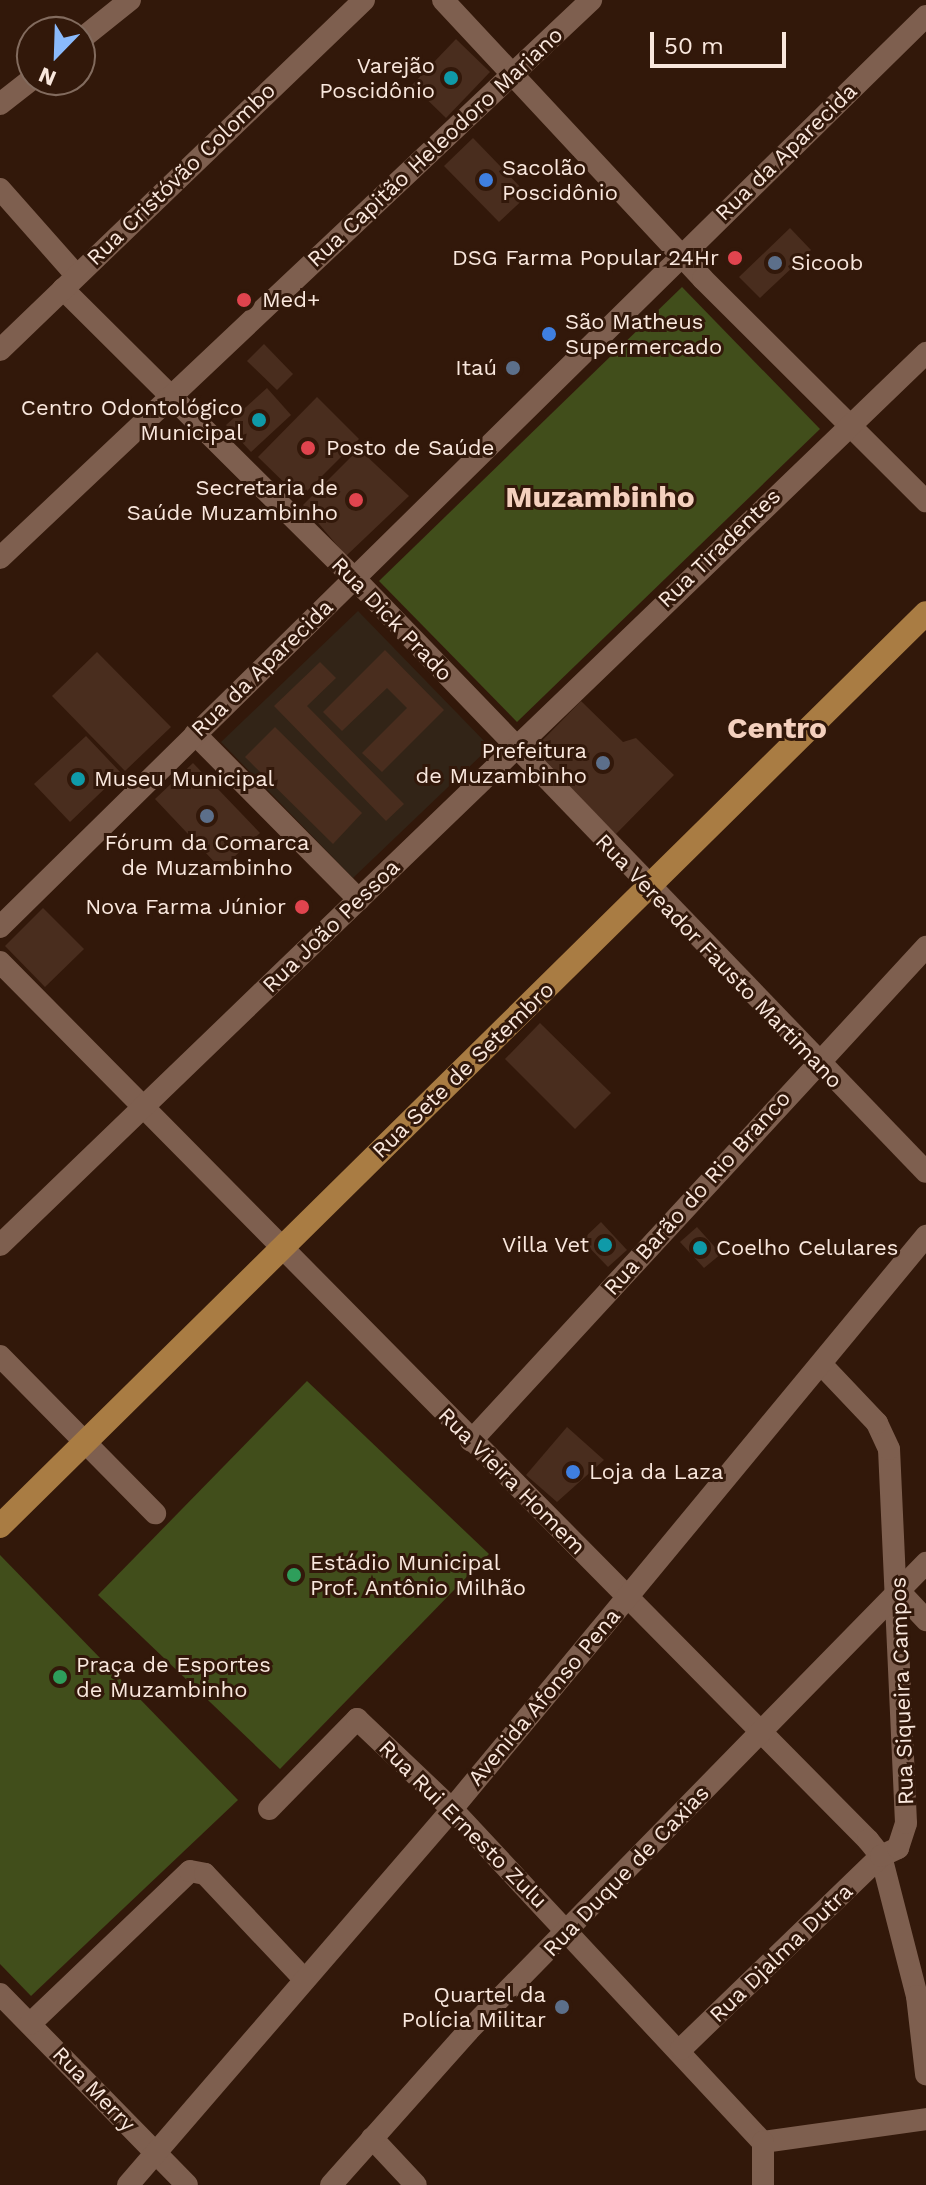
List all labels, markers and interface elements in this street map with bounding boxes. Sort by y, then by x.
north arrow [16,16,96,96]
scale bar [654,16,790,66]
street label: Rua Capitão Heleodoro Mariano [302,21,568,273]
text: 50 m [664,32,724,60]
place label: Varejão Poscidônio [319,52,435,104]
text: N [35,62,60,91]
marker: Varejão Poscidônio [442,69,460,87]
street label: Rua Cristóvão Colombo [81,77,281,271]
street label: Rua da Aparecida [709,77,863,227]
place label: Sacolão Poscidônio [502,154,618,206]
marker: Sacolão Poscidônio [477,171,495,189]
place label: DSG Farma Popular 24Hr [451,245,719,271]
marker: DSG Farma Popular 24Hr [726,249,744,267]
place label: Sicoob [791,250,863,276]
marker: Sicoob [766,254,784,272]
place label: Med+ [262,287,320,313]
marker: Med+ [233,289,255,311]
place label: São Matheus Supermercado [565,308,722,360]
marker: São Matheus Supermercado [540,325,558,343]
place label: Itaú [455,355,497,381]
marker: Itaú [504,359,522,377]
place label: Centro Odontológico Municipal [21,394,243,446]
marker: Centro Odontológico Municipal [250,411,268,429]
place label: Posto de Saúde [326,435,494,461]
marker: Posto de Saúde [297,437,319,459]
place label: Secretaria de Saúde Muzambinho [127,474,338,526]
district label: Muzambinho [505,479,695,515]
street label: Rua Tiradentes [652,482,786,614]
marker: Secretaria de Saúde Muzambinho [345,489,367,511]
street label: Rua Dick Prado [326,551,458,687]
street label: Rua da Aparecida [185,593,339,743]
district label: Centro [727,710,827,746]
place label: Prefeitura de Muzambinho [416,737,587,788]
marker: Prefeitura de Muzambinho [594,754,612,772]
place label: Museu Municipal [94,766,274,792]
marker: Museu Municipal [69,770,87,788]
marker: Fórum da Comarca de Muzambinho [198,807,216,825]
street label: Rua Vereador Fausto Martimano [589,828,849,1094]
place label: Fórum da Comarca de Muzambinho [104,829,310,880]
street label: Rua João Pessoa [257,854,405,998]
place label: Nova Farma Júnior [84,894,286,920]
marker: Nova Farma Júnior [293,898,311,916]
street label: Rua Sete de Setembro [367,976,559,1164]
street label: Rua Barão do Rio Branco [598,1085,796,1301]
place label: Villa Vet [501,1232,589,1258]
place label: Coelho Celulares [716,1235,898,1261]
marker: Villa Vet [596,1236,614,1254]
marker: Coelho Celulares [691,1239,709,1257]
street label: Rua Vieira Homem [432,1401,592,1561]
place label: Loja da Laza [589,1459,724,1485]
marker: Loja da Laza [564,1463,582,1481]
place label: Estádio Municipal Prof. Antônio Milhão [310,1549,527,1600]
marker: Estádio Municipal Prof. Antônio Milhão [285,1566,303,1584]
street label: Rua Siqueira Campos [885,1576,919,1806]
street label: Avenida Afonso Pena [462,1602,626,1792]
place label: Praça de Esportes de Muzambinho [76,1651,271,1702]
marker: Praça de Esportes de Muzambinho [51,1668,69,1686]
street label: Rua Rui Ernesto Zulu [373,1734,553,1914]
street label: Rua Duque de Caxias [537,1780,715,1962]
street label: Rua Djalma Dutra [704,1878,858,2028]
place label: Quartel da Polícia Militar [401,1981,546,2032]
marker: Quartel da Polícia Militar [553,1998,571,2016]
street label: Rua Merry [47,2041,141,2137]

